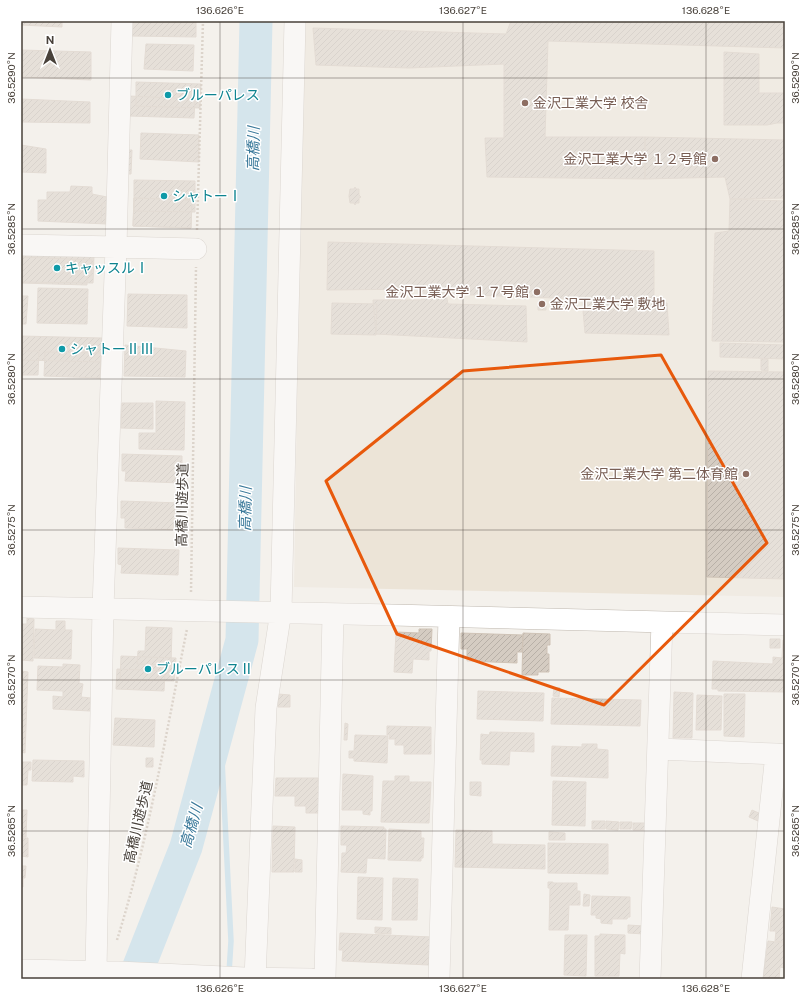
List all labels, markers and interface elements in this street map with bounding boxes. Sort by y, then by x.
text: 136.626°E [196,4,244,16]
text: 136.627°E [439,4,487,16]
text: 136.628°E [682,4,730,16]
north arrow [30,30,70,70]
text: N [46,34,54,46]
text: 36.5290°N [5,52,17,104]
text: 36.5290°N [789,52,801,104]
place label: ブルーパレス [176,87,260,103]
marker: ブルーパレス [163,90,173,100]
place label: 金沢工業大学 校舎 [533,95,648,111]
marker: 金沢工業大学 校舎 [520,98,530,108]
water label: 高橋川 [244,124,262,172]
place label: 金沢工業大学 １２号館 [564,151,707,167]
marker: 金沢工業大学 １２号館 [710,154,720,164]
place label: シャトーⅠ [172,188,242,204]
marker: シャトーⅠ [159,191,169,201]
text: 36.5285°N [5,203,17,255]
text: 36.5285°N [789,203,801,255]
place label: キャッスルⅠ [65,260,149,276]
marker: キャッスルⅠ [52,263,62,273]
place label: 金沢工業大学 １７号館 [386,284,529,300]
marker: 金沢工業大学 １７号館 [532,287,542,297]
place label: 金沢工業大学 敷地 [550,296,665,312]
marker: 金沢工業大学 敷地 [537,299,547,309]
place label: シャトーⅡⅢ [70,341,154,357]
marker: シャトーⅡⅢ [57,344,67,354]
text: 36.5280°N [5,353,17,405]
text: 36.5280°N [789,353,801,405]
street label: 高橋川遊歩道 [173,463,191,547]
place label: 金沢工業大学 第二体育館 [581,466,738,482]
marker: 金沢工業大学 第二体育館 [741,469,751,479]
water label: 高橋川 [236,484,254,532]
text: 36.5275°N [5,504,17,556]
text: 36.5275°N [789,504,801,556]
text: 36.5270°N [5,654,17,706]
text: 36.5270°N [789,654,801,706]
place label: ブルーパレスⅡ [156,661,254,677]
marker: ブルーパレスⅡ [143,664,153,674]
street label: 高橋川遊歩道 [121,779,155,865]
water label: 高橋川 [177,800,206,850]
text: 36.5265°N [5,805,17,857]
text: 36.5265°N [789,805,801,857]
text: 136.626°E [196,982,244,994]
text: 136.627°E [439,982,487,994]
text: 136.628°E [682,982,730,994]

